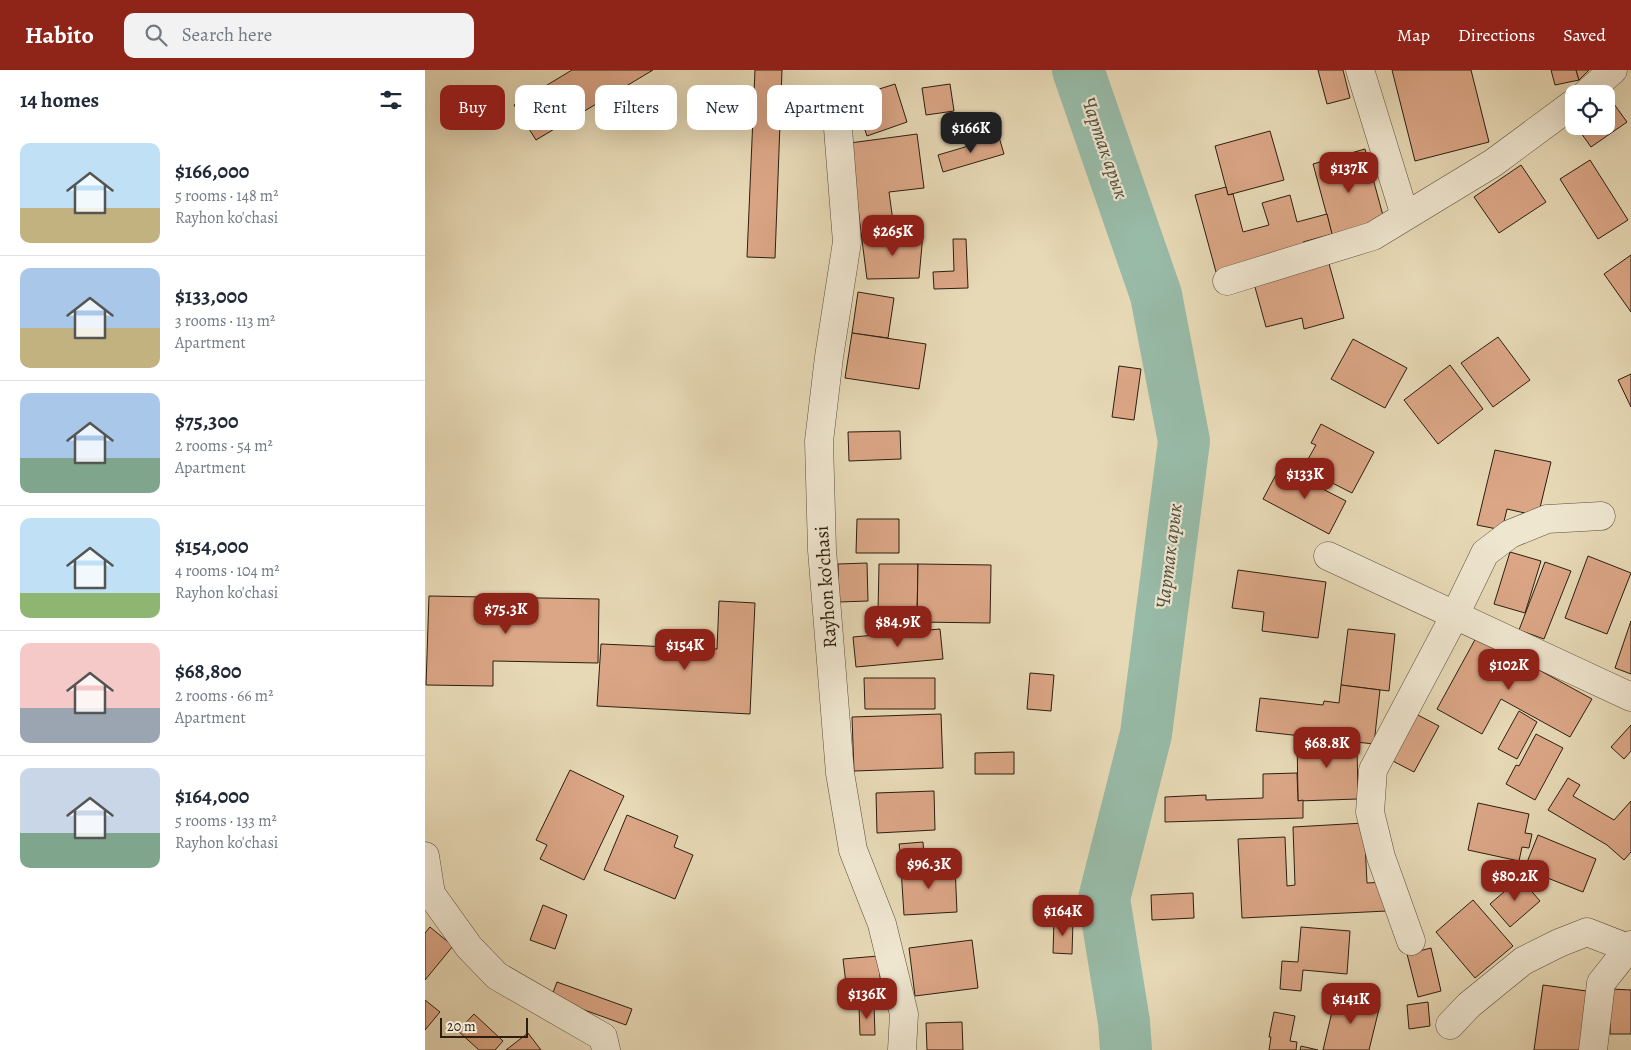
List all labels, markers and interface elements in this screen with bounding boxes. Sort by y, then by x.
search box [124,13,474,58]
text: Habito [25,19,94,51]
icon: search [142,21,170,49]
text: Search here [182,22,272,48]
text: Map [1397,23,1430,47]
text: Directions [1458,23,1535,47]
text: Saved [1563,23,1606,47]
chip: Buy [440,85,505,130]
chip: Rent [515,85,585,130]
chip: Filters [595,85,677,130]
chip: New [687,85,757,130]
chip: Apartment [767,85,882,130]
map controls [1565,85,1615,135]
button: locate [1565,85,1615,135]
text: 14 homes [20,86,99,114]
icon: filters [377,86,405,114]
water label: Чартак арык [1075,94,1135,202]
pin: $166K [936,112,1006,154]
text: $166K [952,117,990,139]
pin: $137K [1314,152,1384,194]
text: $166,000 [175,157,249,185]
text: $137K [1330,157,1368,179]
icon: home [60,163,120,223]
text: 5 rooms · 148 m² [175,185,278,207]
text: Rayhon ko'chasi [175,207,278,229]
pin: $265K [858,214,928,257]
text: $265K [873,220,913,242]
text: $133,000 [175,282,248,310]
icon: home [60,288,120,348]
text: 3 rooms · 113 m² [175,310,275,332]
text: Apartment [175,332,246,354]
text: $75,300 [175,407,239,435]
icon: home [60,413,120,473]
text: 2 rooms · 54 m² [175,435,273,457]
text: Apartment [175,457,246,479]
pin: $133K [1270,458,1340,500]
text: $133K [1286,463,1324,485]
water label: Чартак арык [1149,502,1189,610]
street label: Rayhon ko'chasi [809,525,843,649]
text: $154,000 [175,532,248,560]
icon: home [60,538,120,598]
text: 4 rooms · 104 m² [175,560,280,582]
text: Rayhon ko'chasi [175,582,278,604]
pin: $75.3K [465,592,547,635]
text: $75.3K [485,598,527,620]
pin: $84.9K [857,606,939,648]
text: $84.9K [876,611,920,633]
pin: $154K [650,628,720,671]
text: $154K [666,634,704,656]
pin: $102K [1474,648,1544,691]
text: $102K [1489,654,1529,676]
text: $68,800 [175,657,242,685]
icon: home [60,663,120,723]
text: 2 rooms · 66 m² [175,685,273,707]
text: Apartment [175,707,246,729]
pin: $68.8K [1286,726,1368,769]
text: $68.8K [1304,732,1350,754]
text: $164,000 [175,782,249,810]
icon: home [60,788,120,848]
text: 5 rooms · 133 m² [175,810,277,832]
text: Rayhon ko'chasi [175,832,278,854]
pin: $96.3K [888,848,970,890]
text: $96.3K [907,853,951,875]
pin: $80.2K [1474,860,1556,902]
text: $80.2K [1492,865,1538,887]
pin: $164K [1028,894,1098,937]
text: $164K [1044,900,1082,922]
pin: $136K [832,978,902,1020]
pin: $141K [1316,982,1386,1025]
text: $136K [848,983,886,1005]
text: $141K [1333,988,1369,1010]
scale bar [440,1015,527,1038]
text: 20 m [447,1017,476,1036]

